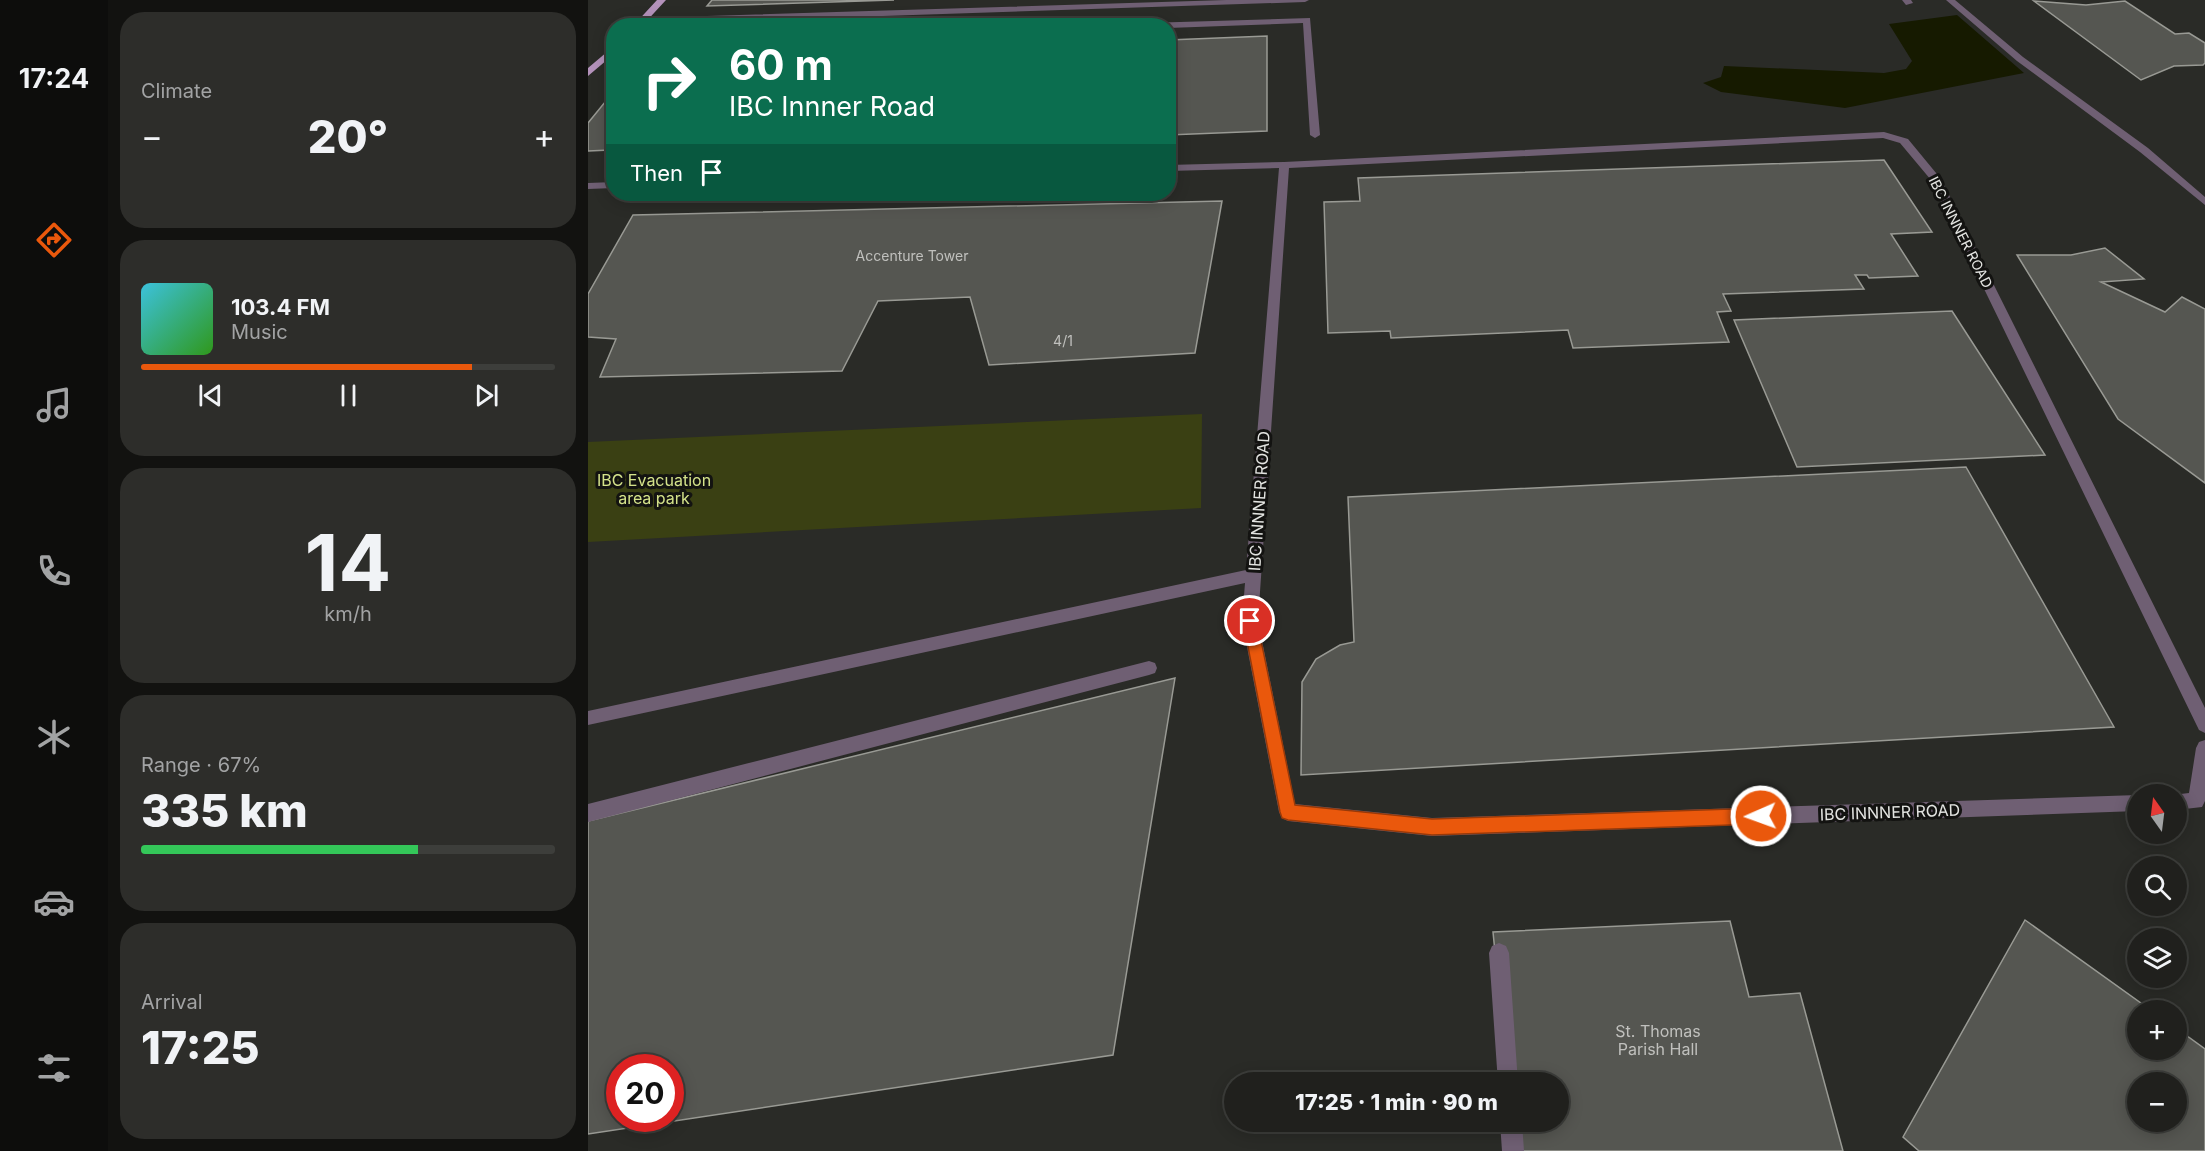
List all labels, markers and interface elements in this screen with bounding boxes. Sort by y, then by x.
text: 60 m [729,39,833,90]
icon: right [630,42,708,120]
text: 17:24 [19,62,89,95]
text: Climate [141,79,212,103]
text: IBC Innner Road [729,90,935,123]
text: 20° [308,109,388,164]
text: − [141,116,163,156]
text: + [533,116,555,156]
icon: arrive [695,156,728,189]
text: Then [630,160,683,186]
street label: IBC INNNER ROAD [1926,173,1996,291]
icon: directions [33,219,75,261]
house number: Accenture Tower [856,247,968,264]
text: 103.4 FM [231,294,330,320]
text: Music [231,320,288,344]
house number: 4/1 [1053,332,1073,349]
icon: previous [194,379,227,412]
icon: pause [332,379,365,412]
icon: next [470,379,503,412]
icon: music [33,384,75,426]
street label: IBC INNNER ROAD [1244,430,1274,572]
park label: IBC Evacuation area park [597,470,711,508]
text: 14 [305,515,391,610]
icon: phone [33,550,75,592]
pin [1224,595,1275,646]
text: km/h [324,602,372,626]
icon: arrive [1233,604,1266,637]
icon: climate [33,716,75,758]
text: Range · 67% [141,753,261,777]
text: 335 km [141,783,308,838]
position arrow [1729,784,1793,848]
north arrow [2127,784,2187,844]
map controls [2127,784,2187,1132]
street label: IBC INNNER ROAD [1819,800,1961,824]
button: search [2127,856,2187,916]
icon: car [33,881,75,923]
button: layers [2127,928,2187,988]
text: Arrival [141,990,203,1014]
button: + [2127,1000,2187,1060]
text: 17:25 [141,1020,260,1075]
house number: St. Thomas Parish Hall [1615,1021,1701,1059]
icon: filters [33,1047,75,1089]
speed limit sign: 20 [606,1054,684,1132]
button: − [2127,1072,2187,1132]
text: 17:25 · 1 min · 90 m [1295,1089,1498,1115]

